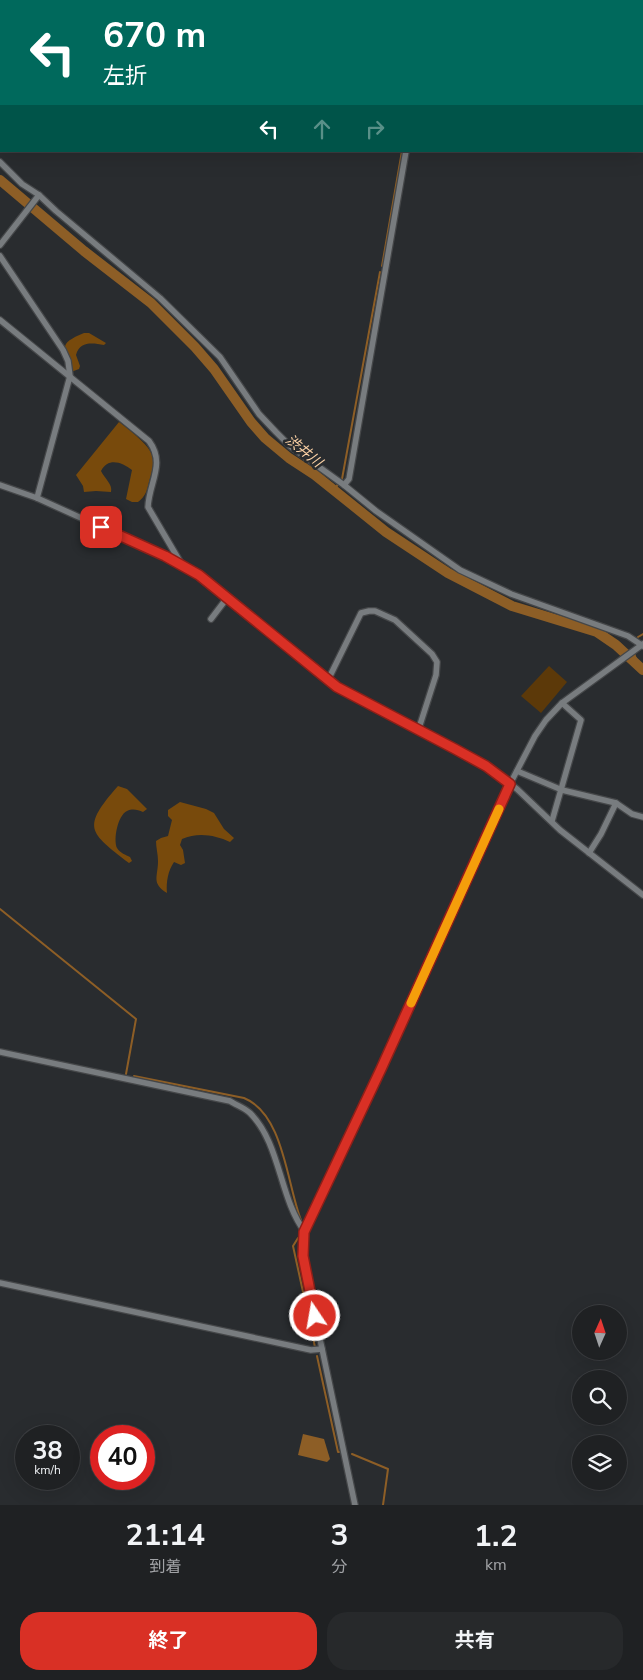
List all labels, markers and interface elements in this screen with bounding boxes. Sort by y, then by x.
text: 670 m [103,12,206,59]
icon: left [20,20,85,85]
text: 左折 [103,61,147,91]
icon: left [255,115,283,143]
icon: ahead [308,115,336,143]
icon: right [361,115,389,143]
water label: 渋井川 [282,430,328,473]
pin [80,506,122,548]
icon: arrive [87,513,115,541]
position arrow [288,1289,340,1341]
north arrow [572,1305,628,1360]
map controls [572,1305,627,1490]
button: search [572,1370,627,1425]
speed limit sign: 40 [90,1425,155,1490]
text: 38 [32,1434,63,1468]
button: layers [572,1435,627,1490]
text: km/h [34,1462,61,1478]
text: 21:14 [126,1515,205,1556]
text: 3 [330,1515,348,1556]
text: 1.2 [474,1516,517,1557]
text: km [485,1554,507,1576]
text: 到着 [149,1556,181,1578]
text: 分 [331,1556,347,1578]
button: 終了 [20,1612,317,1670]
button: 共有 [327,1612,623,1670]

